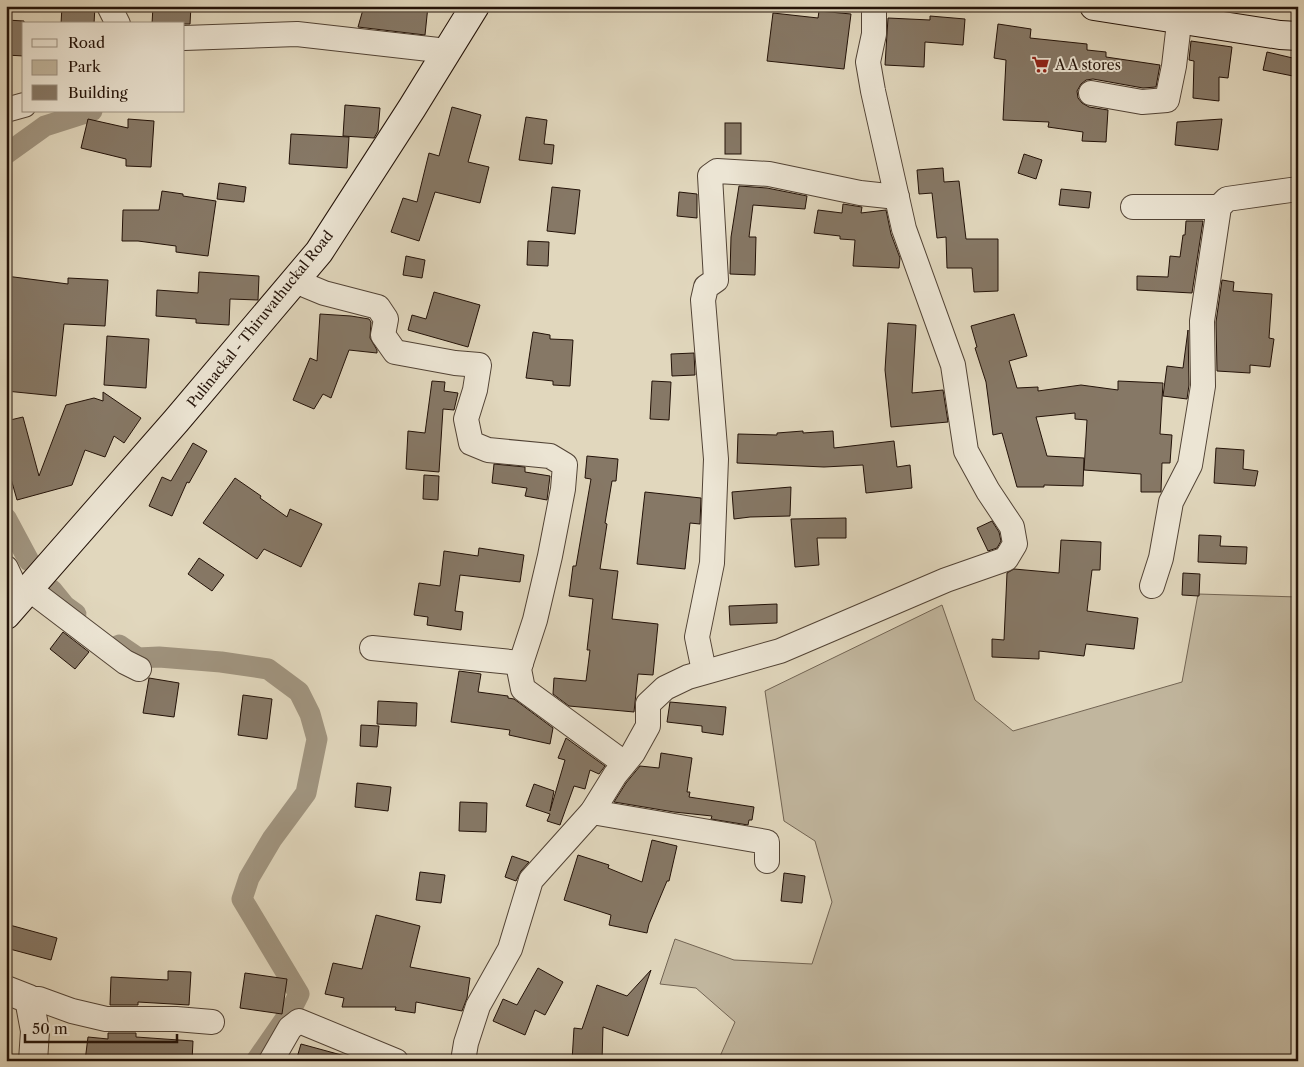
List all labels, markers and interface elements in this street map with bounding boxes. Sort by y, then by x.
legend [22,22,185,112]
text: Road [68,33,105,52]
supermarket icon: A A stores [1031,55,1051,75]
place label: A A stores [1054,56,1121,74]
text: Park [68,57,102,76]
text: Building [68,83,128,102]
street label: Pulinackal - Thiruvathuckal Road [183,227,337,411]
scale bar [25,1012,178,1044]
text: 50 m [32,1019,68,1038]

